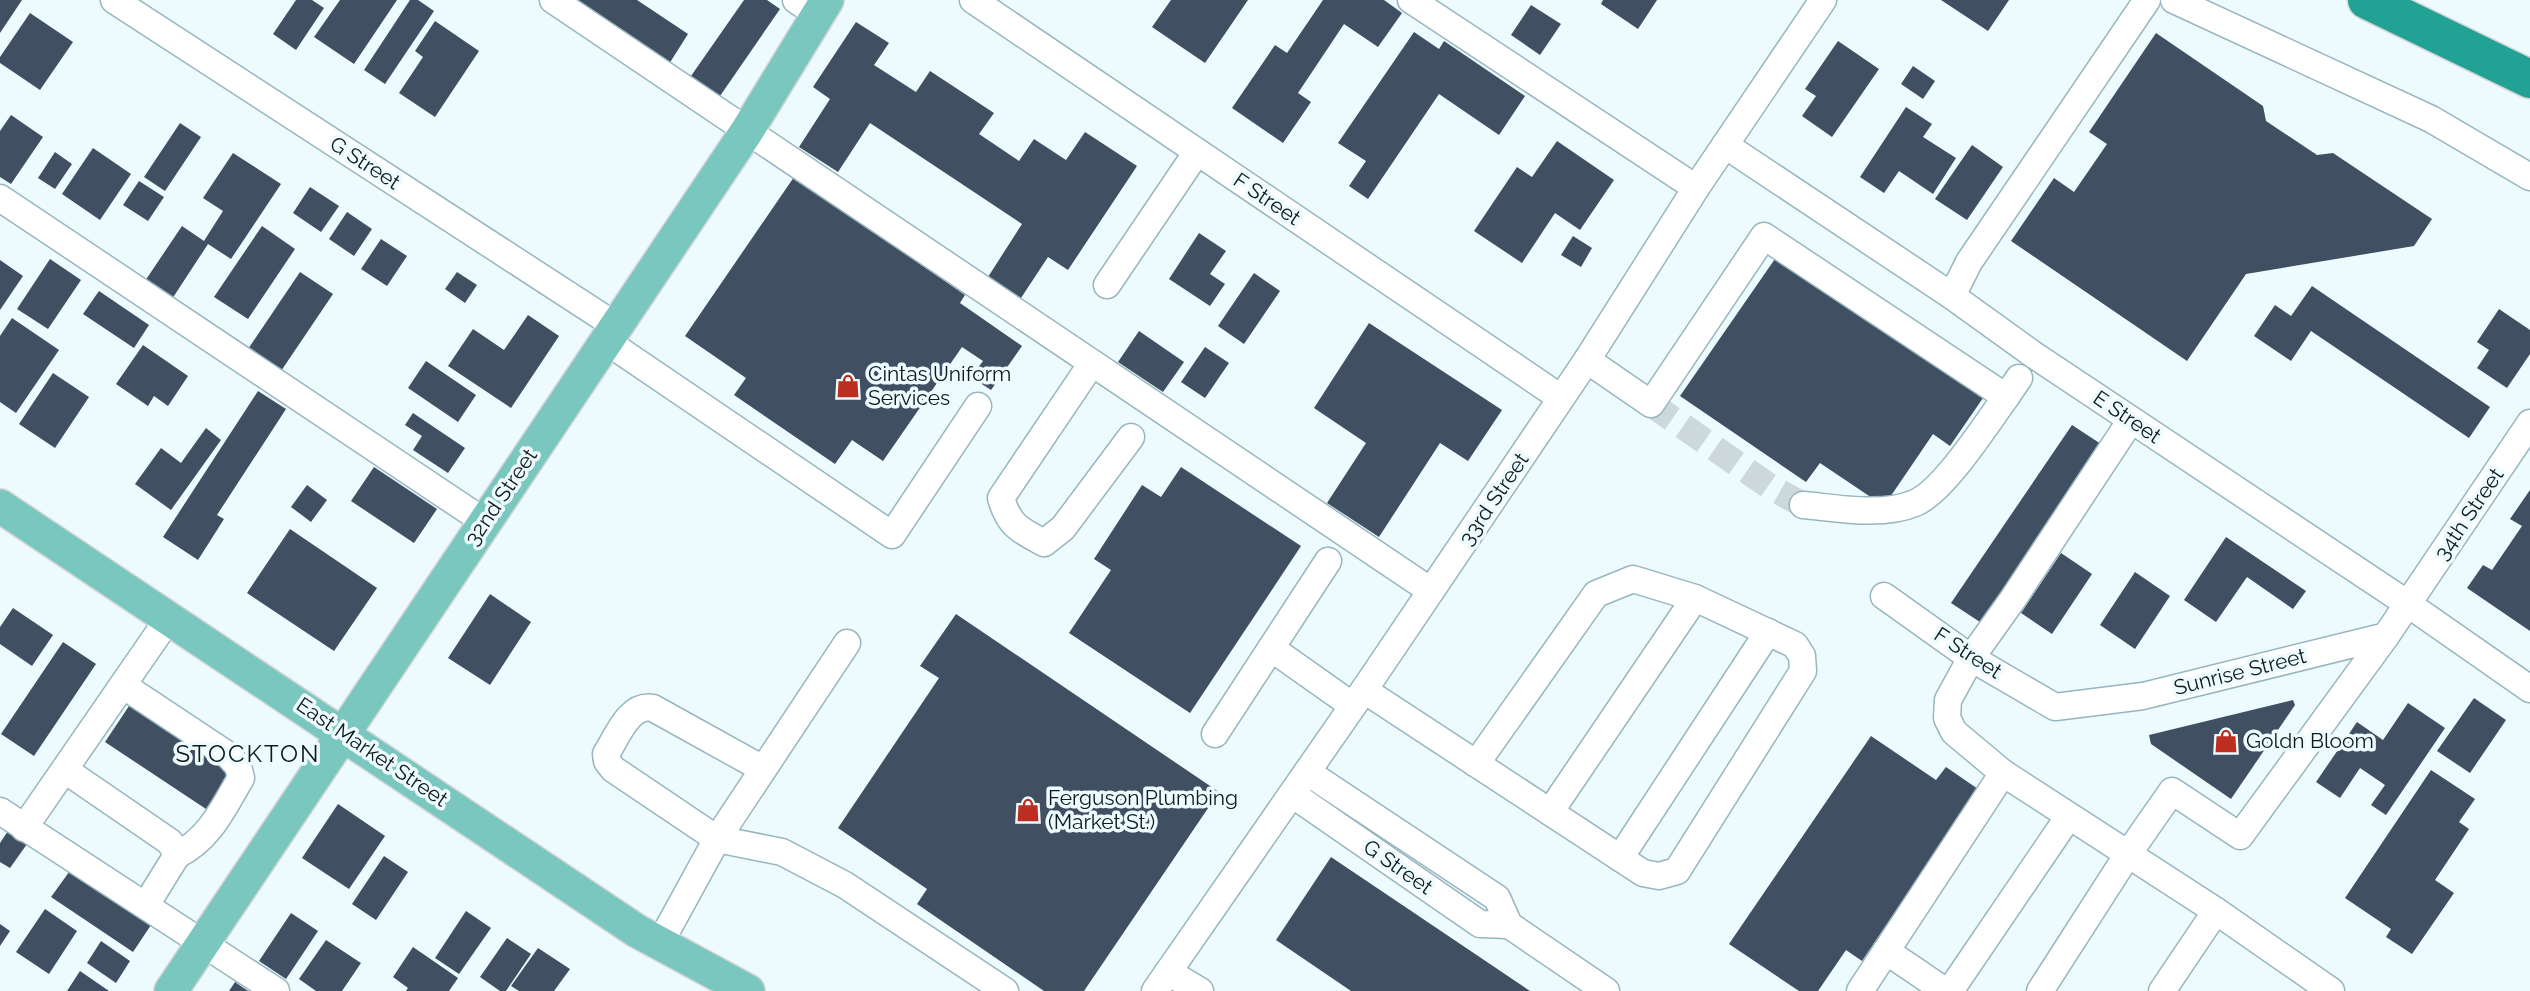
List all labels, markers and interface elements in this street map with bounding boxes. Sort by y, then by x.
street label: G Street [325,131,405,194]
street label: F Street [1229,167,1306,230]
place label: Cintas Uniform Services [868,361,1011,410]
shop icon: Cintas Uniform Services [834,372,862,400]
street label: E Street [2089,385,2166,448]
street label: 32nd Street [459,444,542,550]
street label: 33rd Street [1454,448,1534,550]
street label: 34th Street [2429,463,2508,564]
street label: F Street [1930,622,2007,684]
street label: Sunrise Street [2171,643,2309,700]
street label: East Market Street [292,692,453,812]
shop icon: Goldn Bloom [2212,727,2240,755]
place label: Goldn Bloom [2246,728,2374,753]
district label: STOCKTON [175,739,321,768]
place label: Ferguson Plumbing (Market St.) [1048,785,1238,834]
shop icon: Ferguson Plumbing (Market St.) [1014,796,1042,824]
street label: G Street [1359,834,1438,899]

